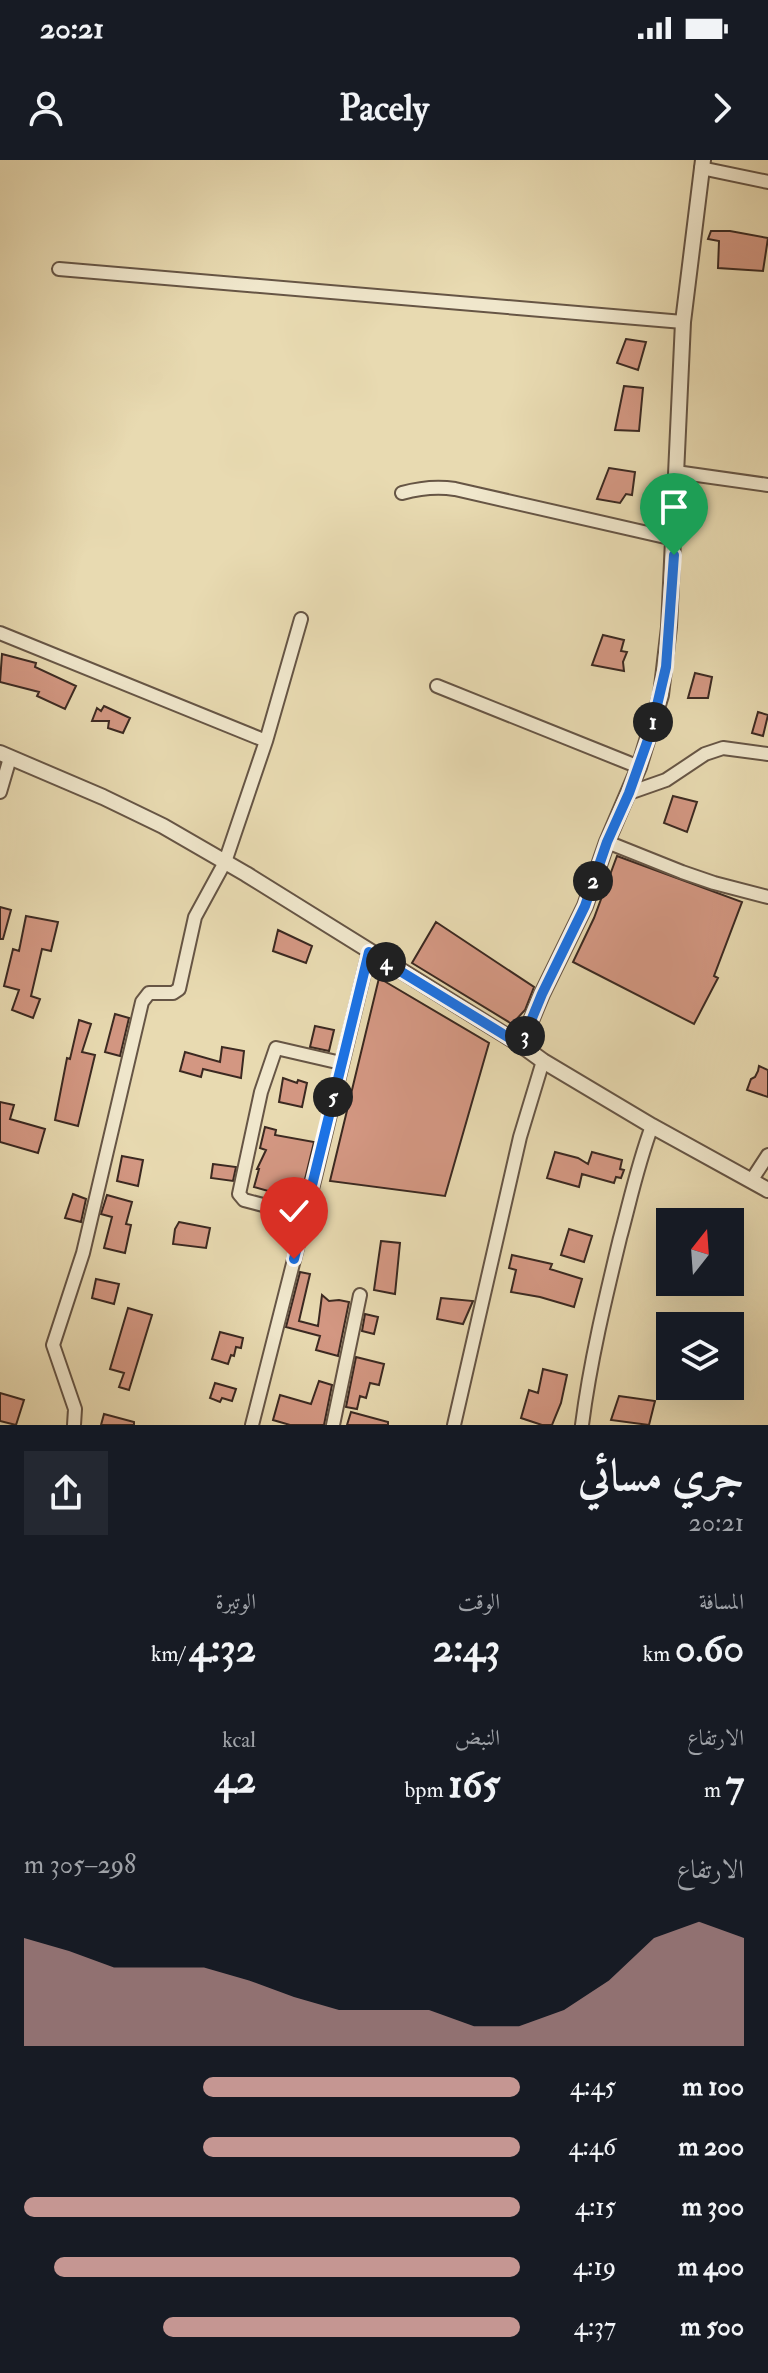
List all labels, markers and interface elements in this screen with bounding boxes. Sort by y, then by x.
text: 20:21 [40,10,104,47]
icon: person [24,86,68,130]
text: Pacely [339,86,429,131]
icon: forward [700,86,744,130]
pin [640,473,708,555]
icon: arrive [652,485,696,529]
pin: 1 [633,702,673,742]
text: 1 [649,708,657,736]
pin: 2 [573,861,613,901]
text: 2 [587,867,599,895]
pin: 4 [366,942,406,982]
text: 4 [380,948,392,976]
pin: 3 [505,1016,545,1056]
text: 3 [521,1022,529,1050]
pin: 5 [313,1077,353,1117]
text: 5 [328,1083,338,1111]
pin [260,1177,328,1259]
icon: check [272,1189,316,1233]
north arrow [656,1208,744,1296]
map controls [656,1208,744,1400]
button: layers [656,1312,744,1400]
text: جري مسائي [578,1449,744,1504]
button: share [24,1451,108,1535]
text: 20:21 [689,1507,744,1539]
text: الوتيرة [215,1588,256,1616]
text: الوقت [458,1588,500,1616]
text: المسافة [699,1588,744,1616]
text: 4:32 [189,1623,256,1674]
text: 2:43 [433,1623,500,1674]
text: 0.60 [675,1623,744,1674]
text: /km [151,1640,189,1668]
text: km [643,1640,675,1668]
text: النبض [455,1724,500,1752]
text: الارتفاع [687,1724,744,1752]
text: kcal [222,1726,256,1754]
text: 42 [214,1754,256,1805]
text: 165 [448,1759,500,1810]
text: 7 [726,1759,744,1810]
text: bpm [405,1776,448,1804]
text: m [704,1776,726,1804]
text: 298–305 m [24,1849,136,1881]
text: الارتفاع [677,1854,744,1886]
text: 4:45 [570,2071,616,2103]
text: 100 m [683,2071,744,2103]
text: 4:46 [568,2131,616,2163]
text: 200 m [678,2131,744,2163]
text: 4:15 [575,2191,616,2223]
text: 300 m [682,2191,744,2223]
text: 4:19 [573,2251,616,2283]
text: 400 m [678,2251,744,2283]
text: 4:37 [574,2311,616,2343]
text: 500 m [680,2311,744,2343]

